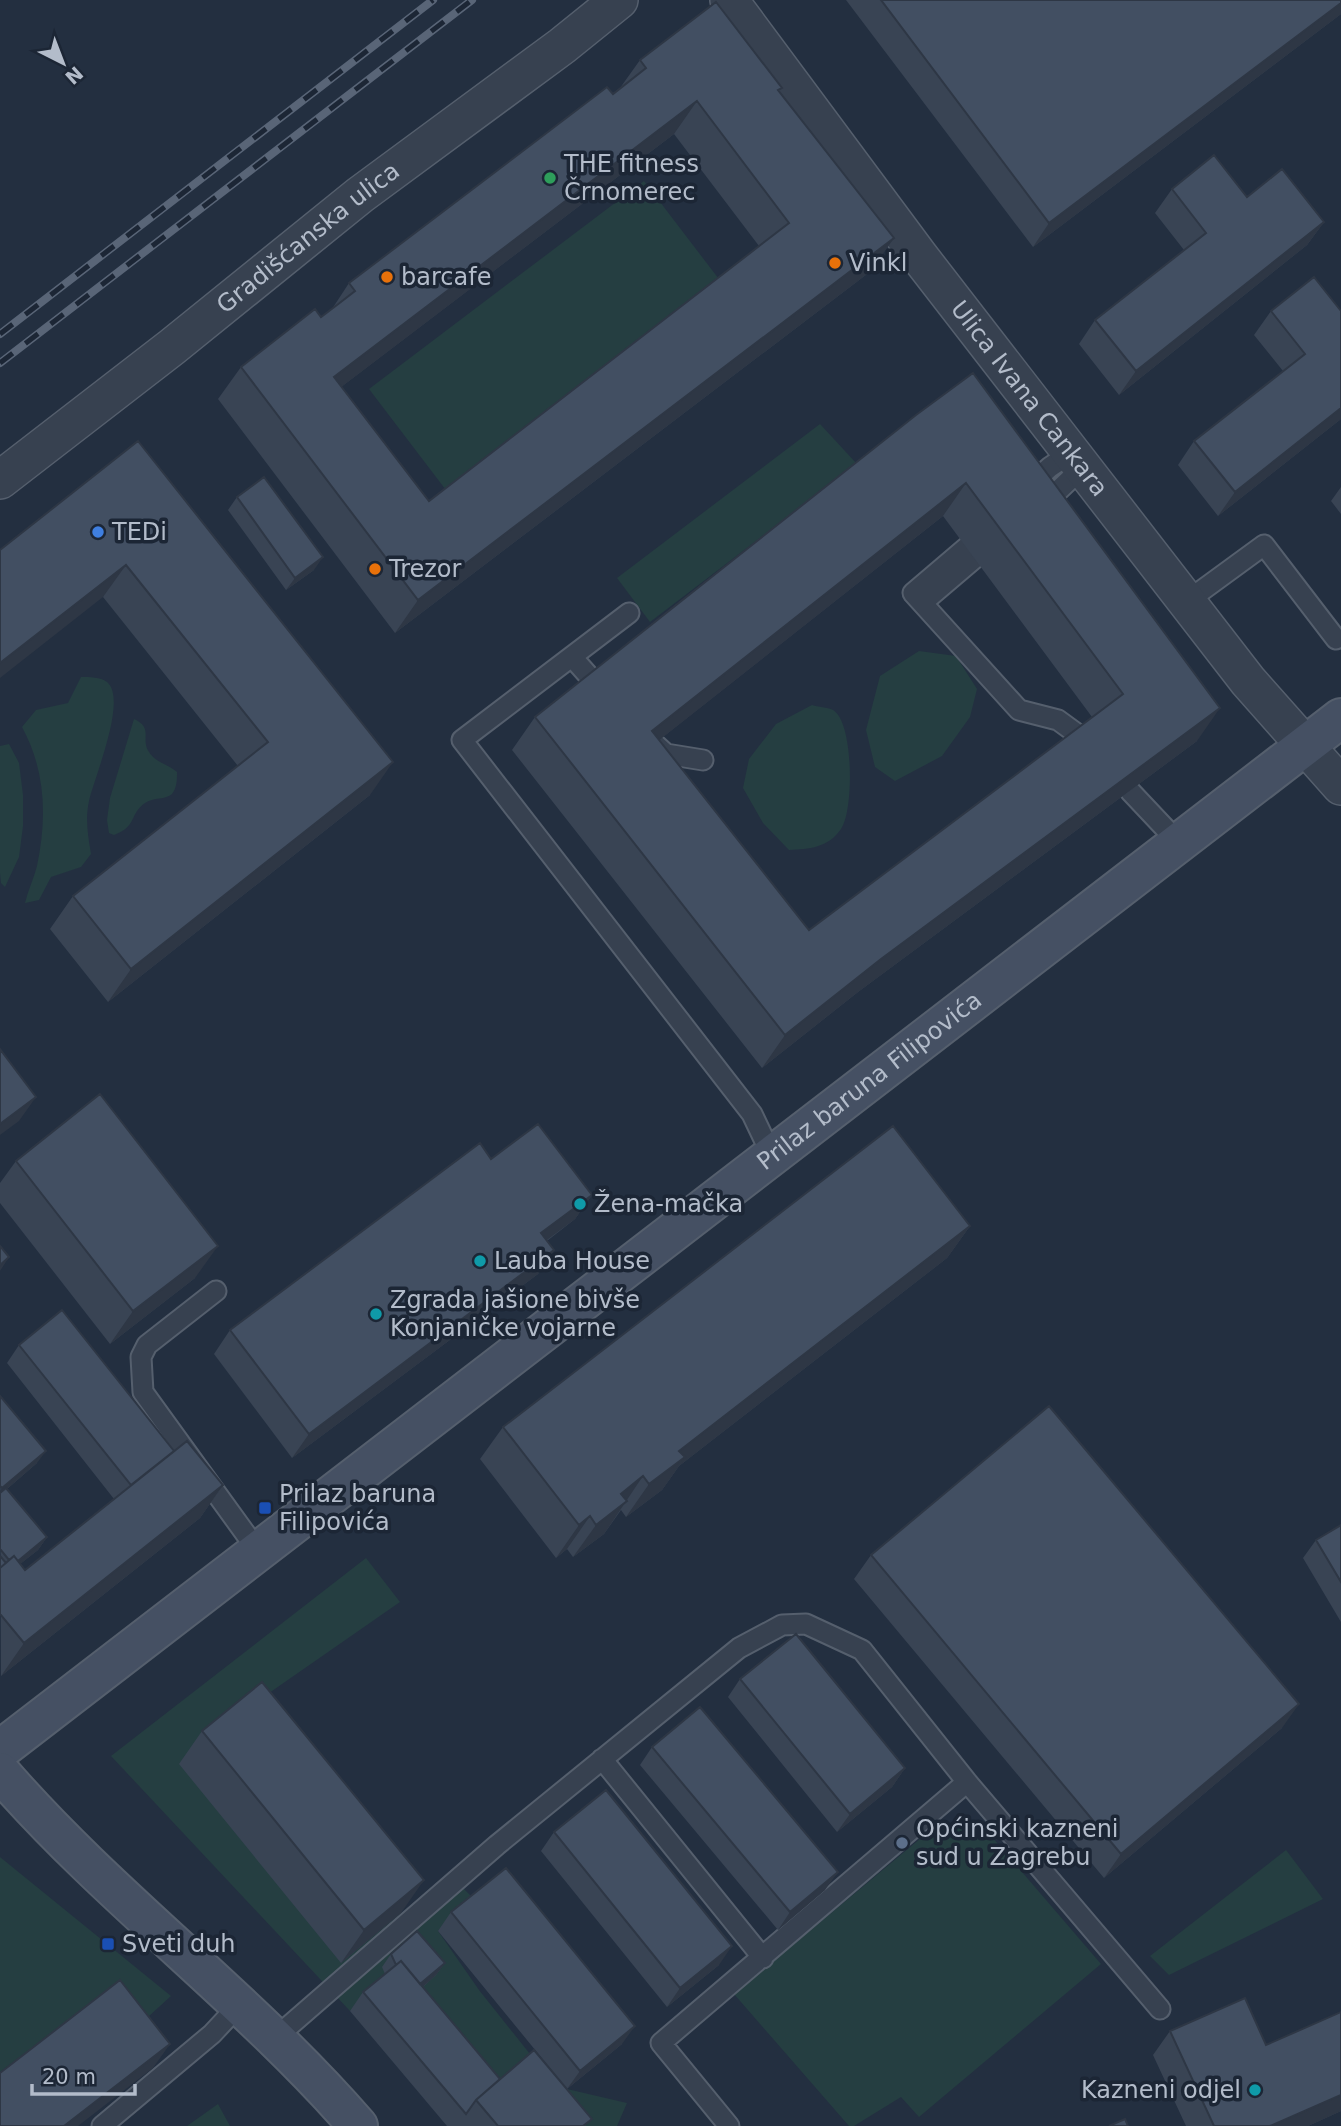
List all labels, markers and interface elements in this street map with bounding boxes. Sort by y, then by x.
north arrow [28,28,98,98]
text: N [61,62,88,89]
place label: THE fitness Črnomerec [563,150,699,206]
street label: Gradišćanska ulica [211,157,405,319]
marker: THE fitness Črnomerec [542,170,558,186]
place label: Vinkl [849,249,907,277]
marker: Vinkl [827,255,843,271]
place label: barcafe [401,263,491,291]
marker: barcafe [379,269,395,285]
street label: Ulica Ivana Cankara [945,295,1114,502]
place label: TEDi [111,518,167,546]
marker: TEDi [90,524,106,540]
place label: Trezor [388,555,462,583]
marker: Trezor [367,561,383,577]
street label: Prilaz baruna Filipovića [752,986,987,1176]
place label: Žena-mačka [594,1189,743,1218]
marker: Žena-mačka [572,1196,588,1212]
place label: Lauba House [494,1247,650,1275]
marker: Lauba House [472,1253,488,1269]
place label: Zgrada jašione bivše Konjaničke vojarne [390,1286,640,1342]
marker: Zgrada jašione bivše Konjaničke vojarne [368,1306,384,1322]
place label: Prilaz baruna Filipovića [279,1480,436,1536]
marker: Prilaz baruna Filipovića [257,1500,273,1516]
place label: Općinski kazneni sud u Zagrebu [916,1815,1119,1871]
marker: Općinski kazneni sud u Zagrebu [894,1835,910,1851]
place label: Sveti duh [122,1930,236,1958]
marker: Sveti duh [100,1936,116,1952]
scale bar [32,2052,135,2096]
text: 20 m [42,2065,96,2089]
place label: Kazneni odjel [1081,2076,1241,2104]
marker: Kazneni odjel [1247,2082,1263,2098]

